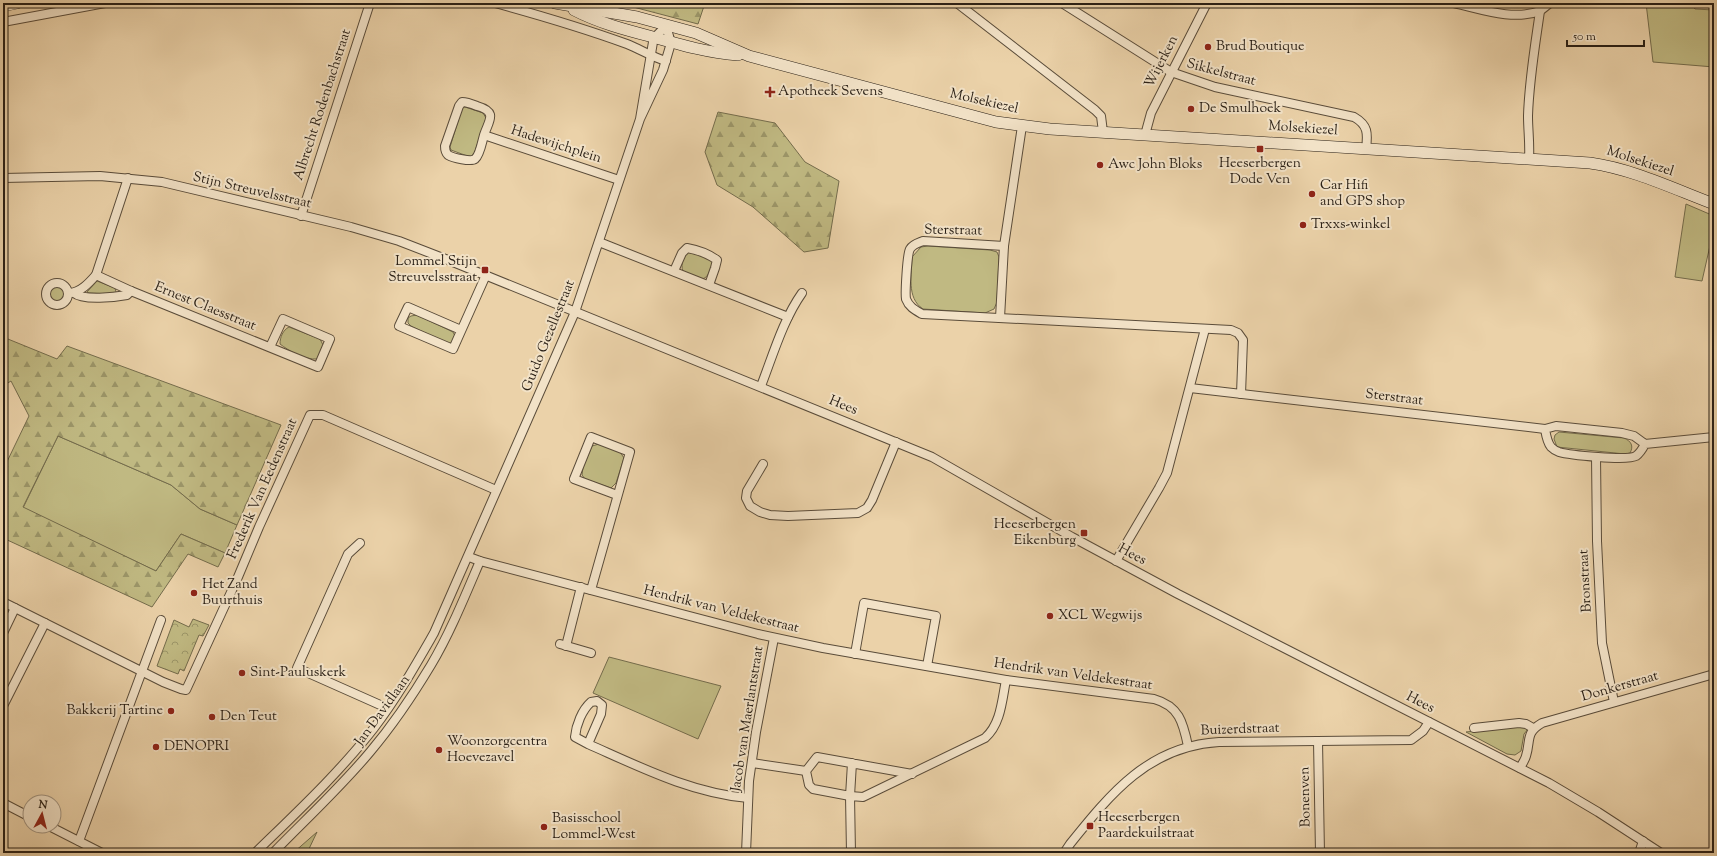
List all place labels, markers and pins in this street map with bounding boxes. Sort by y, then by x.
place label: Brud Boutique [1216,37,1305,57]
marker: Brud Boutique [1203,42,1213,52]
place label: Apotheek Sevens [778,82,883,102]
marker: Apotheek Sevens [765,87,775,97]
place label: De Smulhoek [1199,99,1282,119]
marker: De Smulhoek [1186,104,1196,114]
marker: Heeserbergen Dode Ven [1255,144,1265,154]
place label: Heeserbergen Dode Ven [1219,154,1301,190]
place label: Awc John Bloks [1108,155,1202,175]
marker: Awc John Bloks [1095,160,1105,170]
place label: Car Hifi and GPS shop [1320,176,1405,212]
marker: Car Hifi and GPS shop [1307,189,1317,199]
place label: Trxxs-winkel [1311,215,1391,235]
marker: Trxxs-winkel [1298,220,1308,230]
place label: Lommel Stijn Streuvelsstraat [388,252,477,288]
marker: Lommel Stijn Streuvelsstraat [480,265,490,275]
place label: Heeserbergen Eikenburg [994,515,1076,551]
marker: Heeserbergen Eikenburg [1079,528,1089,538]
place label: Het Zand Buurthuis [202,575,263,611]
marker: Het Zand Buurthuis [189,588,199,598]
place label: XCL Wegwijs [1058,606,1142,626]
marker: XCL Wegwijs [1045,611,1055,621]
place label: Sint-Pauluskerk [250,663,346,683]
marker: Sint-Pauluskerk [237,668,247,678]
place label: Bakkerij Tartine [67,701,163,721]
marker: Bakkerij Tartine [166,706,176,716]
place label: Den Teut [220,707,277,727]
marker: Den Teut [207,712,217,722]
place label: Woonzorgcentra Hoevezavel [447,732,548,768]
place label: DENOPRI [164,737,230,757]
marker: DENOPRI [151,742,161,752]
marker: Woonzorgcentra Hoevezavel [434,745,444,755]
place label: Heeserbergen Paardekuilstraat [1098,808,1195,844]
place label: Basisschool Lommel-West [552,809,636,845]
marker: Heeserbergen Paardekuilstraat [1085,821,1095,831]
marker: Basisschool Lommel-West [539,822,549,832]

